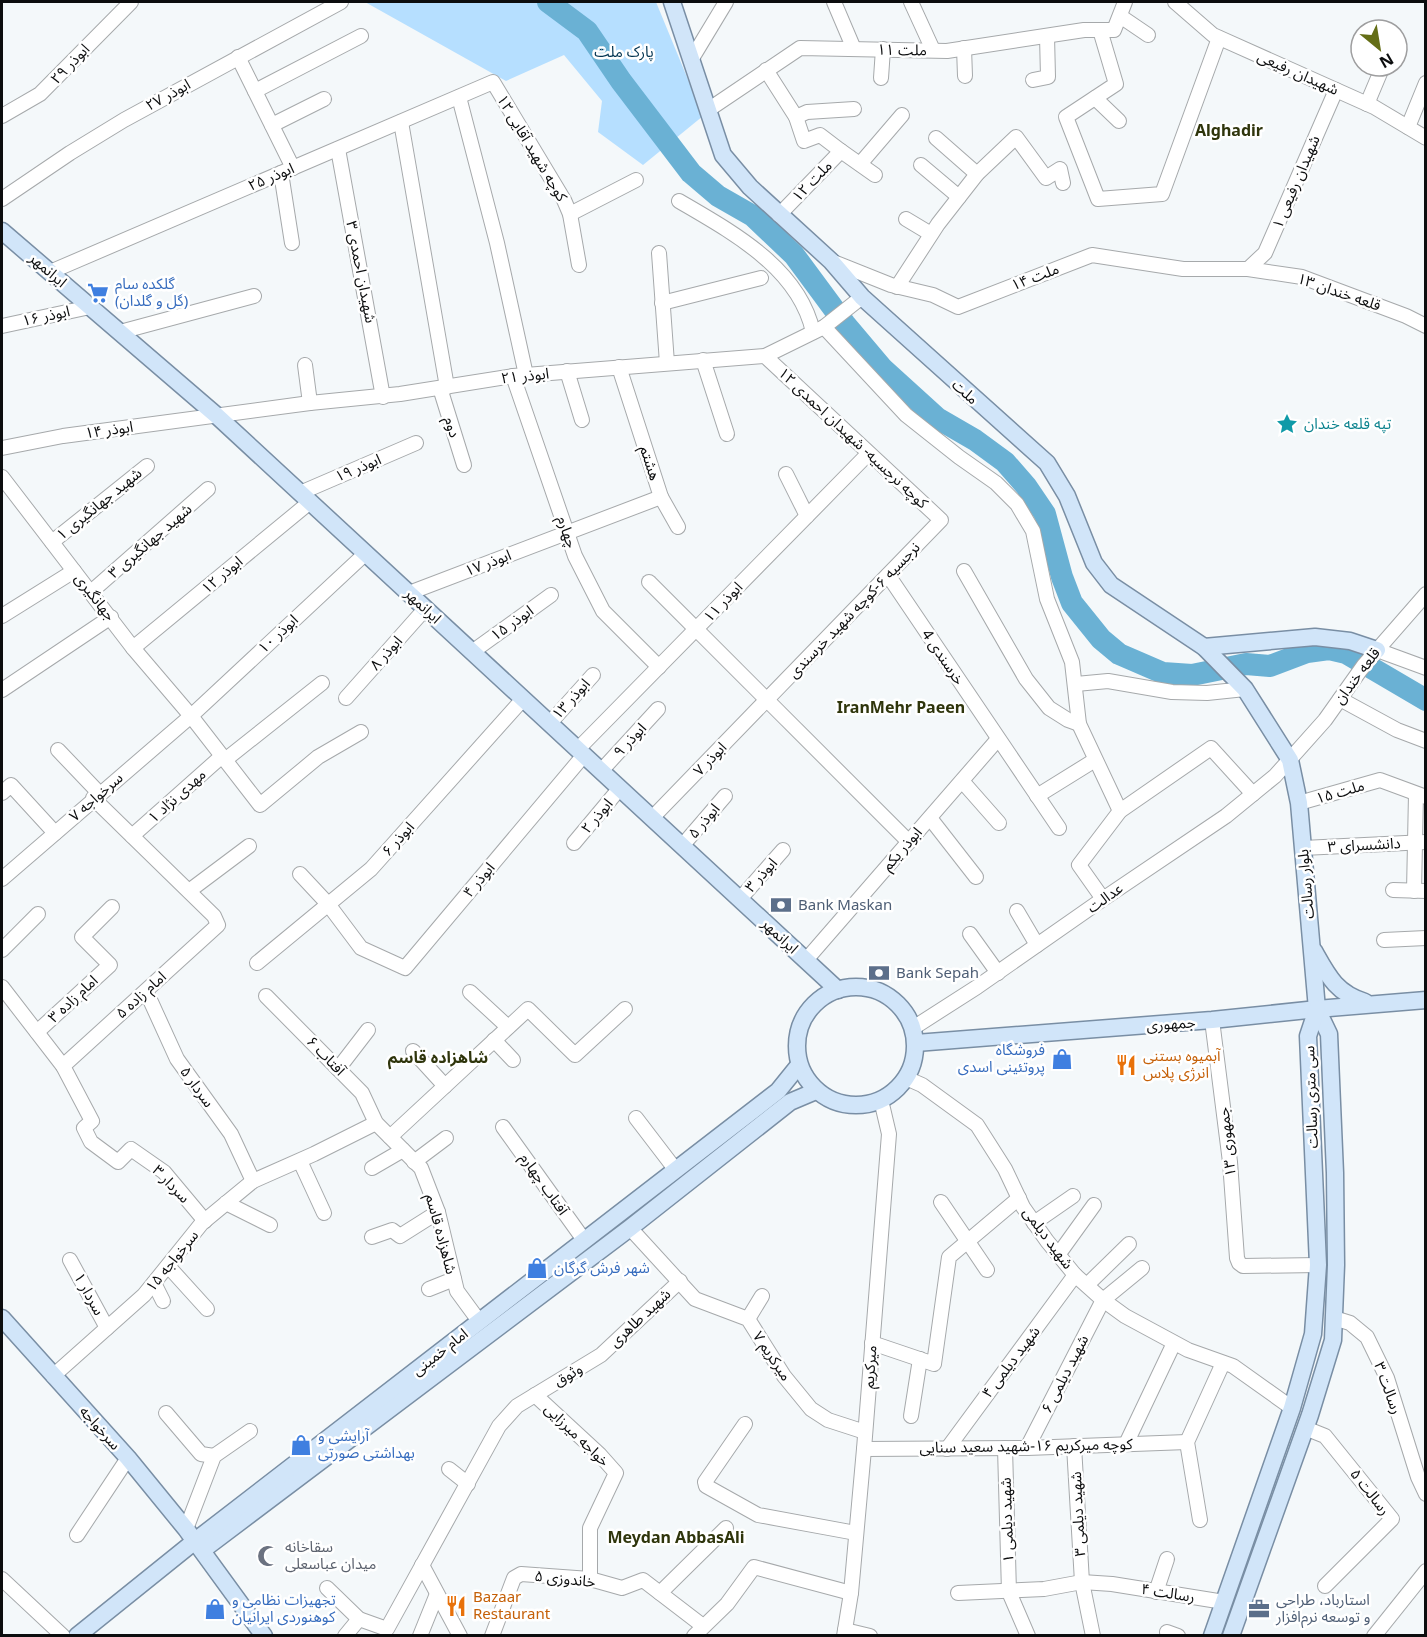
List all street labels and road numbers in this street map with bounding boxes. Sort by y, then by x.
street label: ابوذر ۲۹ [45,39,93,88]
street label: ۱۱ ملت [877,39,927,59]
street label: شهیدان رفیعی [1255,45,1342,99]
street label: ابوذر ۲۷ [141,74,194,115]
street label: کوچه شهید آقایی ۱۲ [492,90,573,206]
street label: ۱ شهیدان رفیعی [1266,132,1324,231]
street label: ۱۲ ملت [787,155,836,205]
street label: ابوذر ۲۵ [244,157,297,195]
street label: شهیدان احمدی ۳ [342,219,382,325]
street label: ایرانمهر [25,247,72,291]
street label: ۱۴ ملت [1008,258,1061,294]
street label: ۱۳ قلعه خندان [1295,267,1384,315]
street label: ۱۶ ابوذر [20,300,72,330]
street label: کوچه نرجسیه- شهیدان احمدی ۱۲ [774,362,934,513]
street label: ۲۱ ابوذر [500,363,550,387]
street label: ملت [948,374,983,408]
street label: دوم [438,414,466,440]
street label: ۱۴ ابوذر [83,416,134,442]
street label: هشتم [634,443,666,483]
street label: ابوذر ۱۹ [331,448,384,486]
street label: شهید جهانگیری ۱ [51,462,146,544]
street label: ۳ شهید جهانگیری [103,498,196,582]
street label: چهارم [551,513,583,551]
street label: نرجسیه ۶-کوچه شهید خرسندی [783,537,924,682]
street label: ۱۷ ابوذر [461,544,514,580]
street label: ابوذر ۱۲ [196,551,246,597]
street label: جهانگیری [71,568,121,624]
street label: ابوذر ۱۱ [698,577,746,626]
street label: ایرانمهر [400,582,446,627]
street label: ۱۵ ابوذر [486,600,537,645]
street label: ابوذر ۱۰ [253,609,302,657]
street label: خرسندی 4 [918,625,970,688]
street label: ۸ ابوذر [364,631,406,674]
street label: قلعه خندان [1328,643,1384,708]
street label: ۱۳ ابوذر [547,674,594,723]
street label: ۹ ابوذر [608,718,650,761]
street label: ۷ ابوذر [688,737,730,780]
street label: ۱ مهدی نژاد [143,764,210,827]
street label: سرخواجه ۷ [64,767,127,825]
street label: ۱۵ ملت [1313,775,1366,808]
street label: ۲ ابوذر [576,794,617,837]
street label: ۵ ابوذر [683,799,724,842]
street label: ابوذر ۶ [376,817,418,860]
street label: ابوذر یکم [877,822,927,876]
street label: ۳ دانشسرای [1327,832,1401,856]
street label: بلوار رسالت [1292,848,1318,920]
street label: ۳ ابوذر [739,853,781,896]
street label: ابوذر ۴ [458,858,499,901]
street label: عدالت [1083,877,1127,917]
street label: ایرانمهر [757,912,803,957]
street label: ۵ امام زاده [111,966,171,1024]
street label: ۳ امام زاده [43,970,103,1028]
street label: جمهوری [1146,1011,1196,1035]
street label: آفتاب ۶ [303,1031,351,1080]
street label: سی متری رسالت [1298,1045,1322,1149]
street label: ۵ سردار [176,1062,220,1111]
street label: ۱۳ جمهوری [1212,1106,1240,1178]
street label: آفتاب چهارم [514,1148,574,1220]
street label: ۳ سردار [149,1160,195,1207]
street label: شاهزاده قاسم [420,1191,462,1277]
street label: شهید دیلمی [1019,1202,1079,1273]
street label: سرخواجه ۱۵ [140,1225,202,1295]
street label: ۱ سردار [70,1269,110,1319]
street label: شهید طاهری [604,1283,675,1351]
street label: ۴ شهید دیلمی [977,1321,1044,1401]
street label: امام خمینی [407,1323,473,1381]
street label: ۷ میرکریم [747,1327,797,1385]
street label: ۶ شهید دیلمی [1036,1331,1092,1416]
street label: میرکریم [858,1345,882,1389]
street label: وثوق [550,1358,585,1390]
street label: ۳ رسالت [1370,1359,1408,1416]
street label: خواجه میرزایی [541,1398,615,1470]
street label: سرخواجه [76,1401,126,1454]
street label: کوچه میرکریم ۱۶-شهید سعید سنایی [919,1433,1134,1459]
street label: ۵ رسالت [1346,1464,1395,1519]
street label: شهید دیلمی ۳ [1065,1471,1089,1557]
street label: شهید دیلمی ۱ [995,1477,1017,1563]
street label: خاندوزی ۵ [534,1565,597,1591]
street label: ۴ رسالت [1140,1578,1196,1606]

